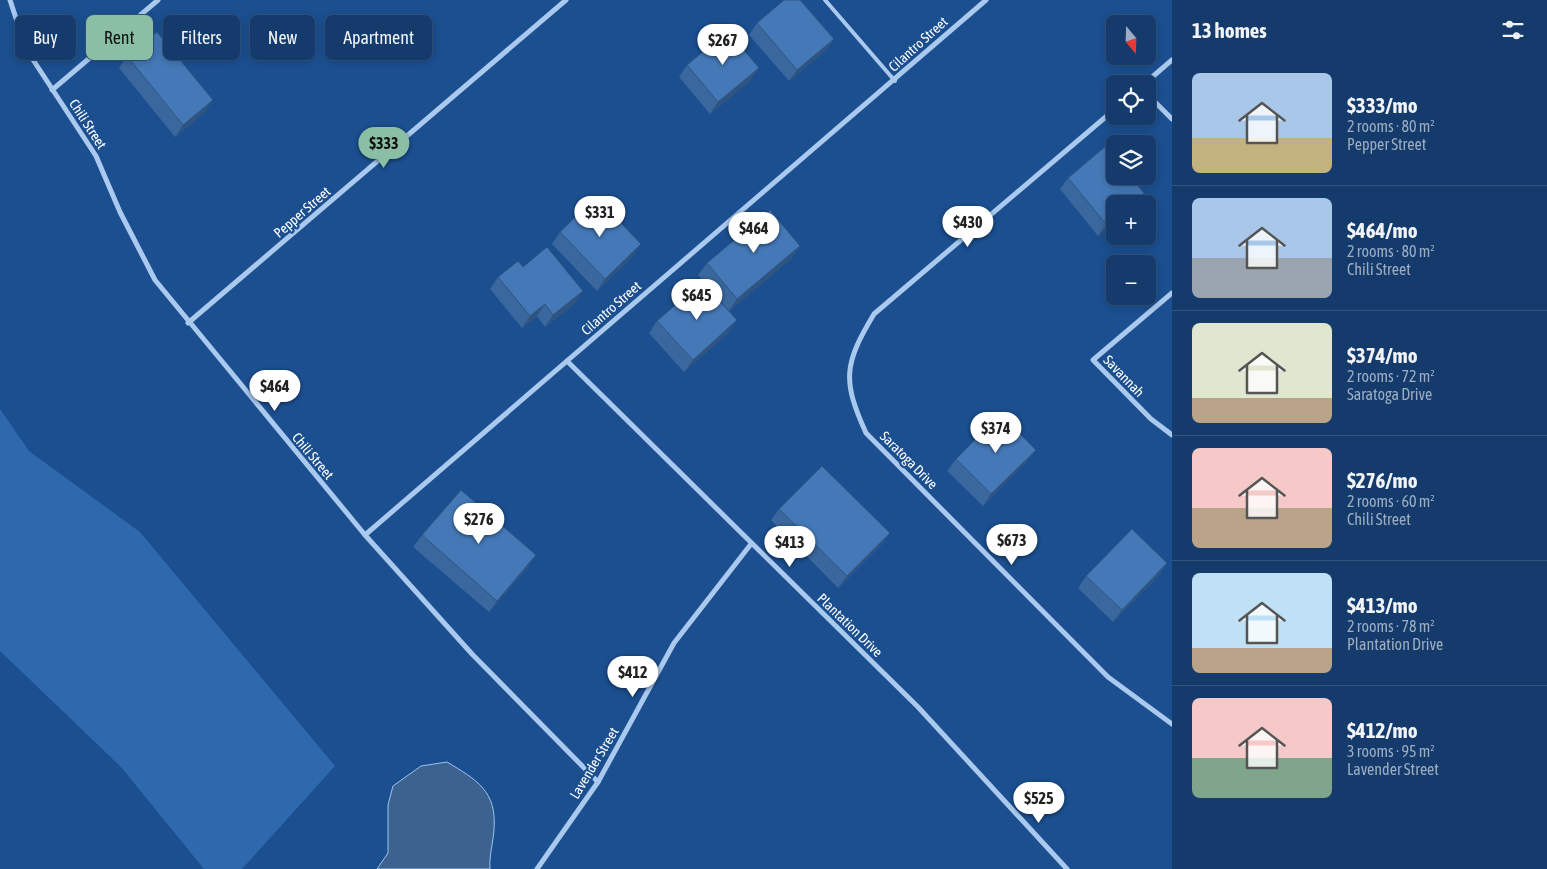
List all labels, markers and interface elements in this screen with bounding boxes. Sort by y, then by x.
street label: Cilantro Street [885,13,951,75]
chip: Buy [15,15,76,60]
chip: Rent [86,15,153,60]
chip: Filters [163,15,240,60]
chip: New [250,15,315,60]
chip: Apartment [325,15,432,60]
north arrow [1106,15,1156,65]
map controls [1106,15,1156,305]
icon: filters [1499,16,1527,44]
text: 13 homes [1192,18,1267,42]
pin: $267 [693,23,753,66]
text: $267 [708,31,738,49]
button: locate [1106,75,1156,125]
icon: home [1232,93,1292,153]
text: $333/mo [1347,93,1418,117]
street label: Chili Street [66,96,110,152]
text: 2 rooms · 80 m² [1347,117,1435,135]
pin: $333 [354,126,414,169]
text: $333 [369,134,399,152]
button: layers [1106,135,1156,185]
text: Pepper Street [1347,135,1426,153]
street label: Pepper Street [271,183,333,241]
button: + [1106,195,1156,245]
pin: $331 [570,196,630,238]
text: $331 [585,203,615,221]
pin: $430 [938,206,998,248]
pin: $464 [724,212,784,254]
text: $430 [953,213,983,231]
icon: home [1232,218,1292,278]
text: $464/mo [1347,218,1418,242]
text: $464 [739,219,769,237]
text: 2 rooms · 80 m² [1347,242,1435,260]
button: − [1106,255,1156,305]
text: Chili Street [1347,260,1411,278]
street label: Cilantro Street [578,278,644,338]
pin: $645 [667,278,727,321]
text: $645 [682,286,712,304]
icon: home [1232,343,1292,403]
text: $374/mo [1347,343,1418,367]
street label: Savannah [1100,352,1148,400]
text: 2 rooms · 72 m² [1347,367,1435,385]
pin: $464 [245,370,305,412]
text: $464 [260,377,290,395]
text: Saratoga Drive [1347,385,1432,403]
pin: $374 [966,412,1026,454]
text: $374 [981,419,1011,437]
street label: Saratoga Drive [877,428,941,492]
street label: Chili Street [289,429,337,483]
icon: home [1232,468,1292,528]
text: $276/mo [1347,468,1418,492]
text: 2 rooms · 60 m² [1347,492,1435,510]
pin: $276 [449,502,509,545]
text: $276 [464,510,494,528]
text: Chili Street [1347,510,1411,528]
pin: $673 [982,524,1042,566]
pin: $413 [760,526,820,568]
text: $673 [997,531,1027,549]
text: $413 [775,533,805,551]
street label: Plantation Drive [814,590,886,660]
icon: home [1232,593,1292,653]
text: $413/mo [1347,593,1418,617]
text: 2 rooms · 78 m² [1347,617,1435,635]
text: Plantation Drive [1347,635,1443,653]
pin: $412 [603,656,663,698]
text: $412 [618,663,648,681]
icon: home [1232,718,1292,778]
text: $412/mo [1347,718,1418,742]
street label: Lavender Street [566,724,622,802]
text: 3 rooms · 95 m² [1347,742,1435,760]
text: Lavender Street [1347,760,1439,778]
pin: $525 [1009,782,1069,824]
text: $525 [1024,789,1054,807]

